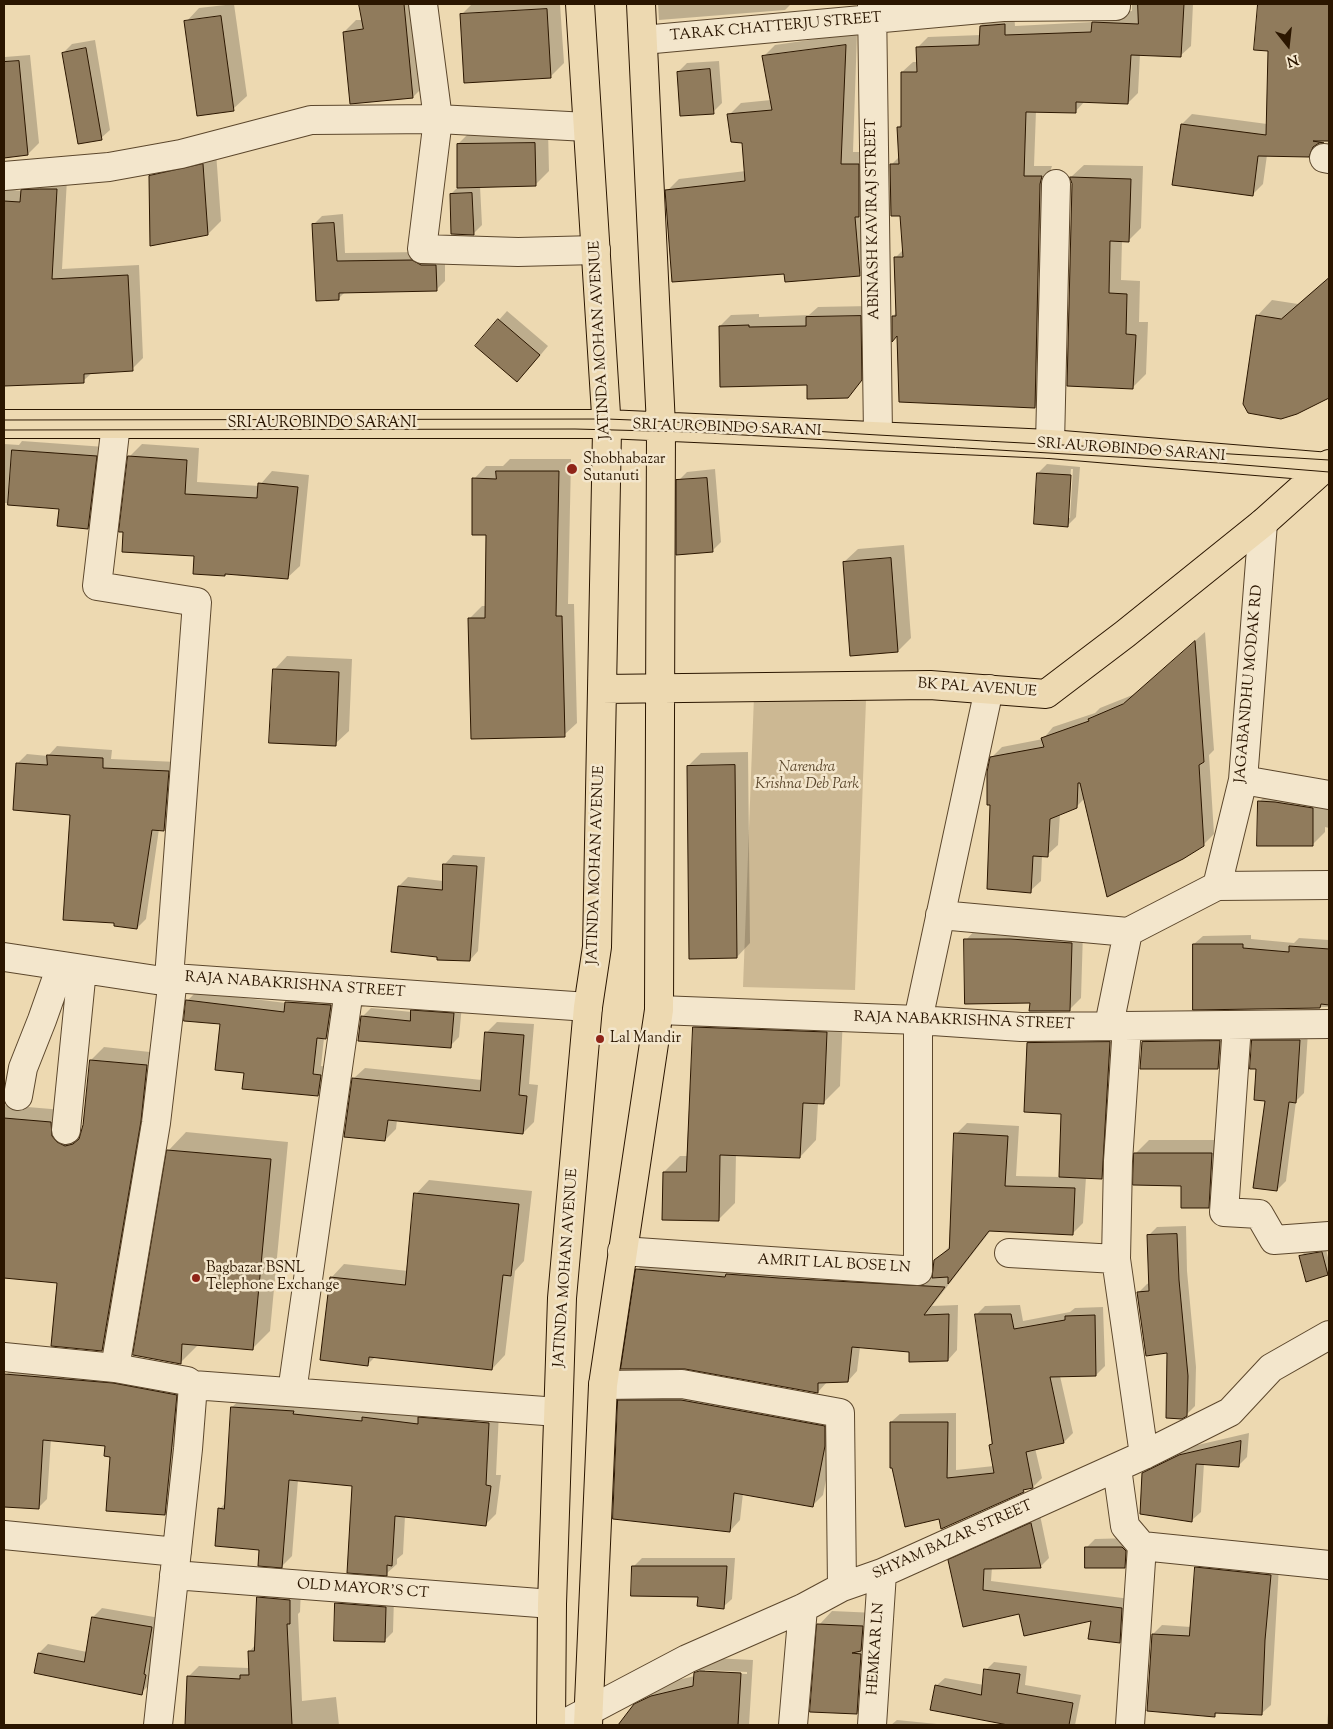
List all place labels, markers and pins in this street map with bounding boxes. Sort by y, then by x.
place label: Shobhabazar Sutanuti [583,451,665,486]
marker: Shobhabazar Sutanuti [565,462,579,476]
place label: Lal Mandir [610,1030,681,1048]
marker: Lal Mandir [594,1033,606,1045]
place label: Bagbazar BSNL Telephone Exchange [206,1260,340,1295]
marker: Bagbazar BSNL Telephone Exchange [190,1272,202,1284]

